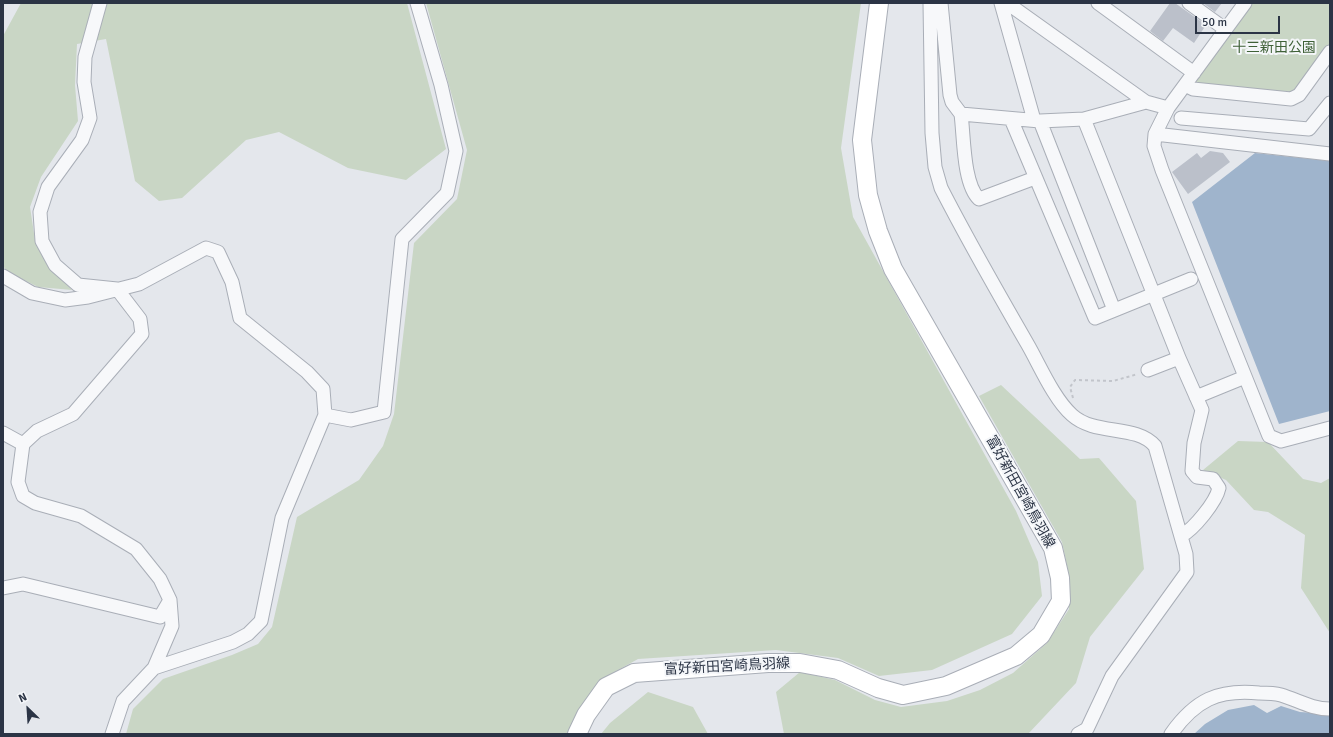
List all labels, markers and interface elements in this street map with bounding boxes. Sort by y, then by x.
scale bar [1197,8,1282,34]
text: 50 m [1202,15,1227,30]
park label: 十三新田公園 [1232,40,1316,56]
street label: 富好新田宮崎鳥羽線 [982,433,1058,551]
street label: 富好新田宮崎鳥羽線 [664,655,790,679]
north arrow [8,689,48,729]
text: N [17,690,29,705]

